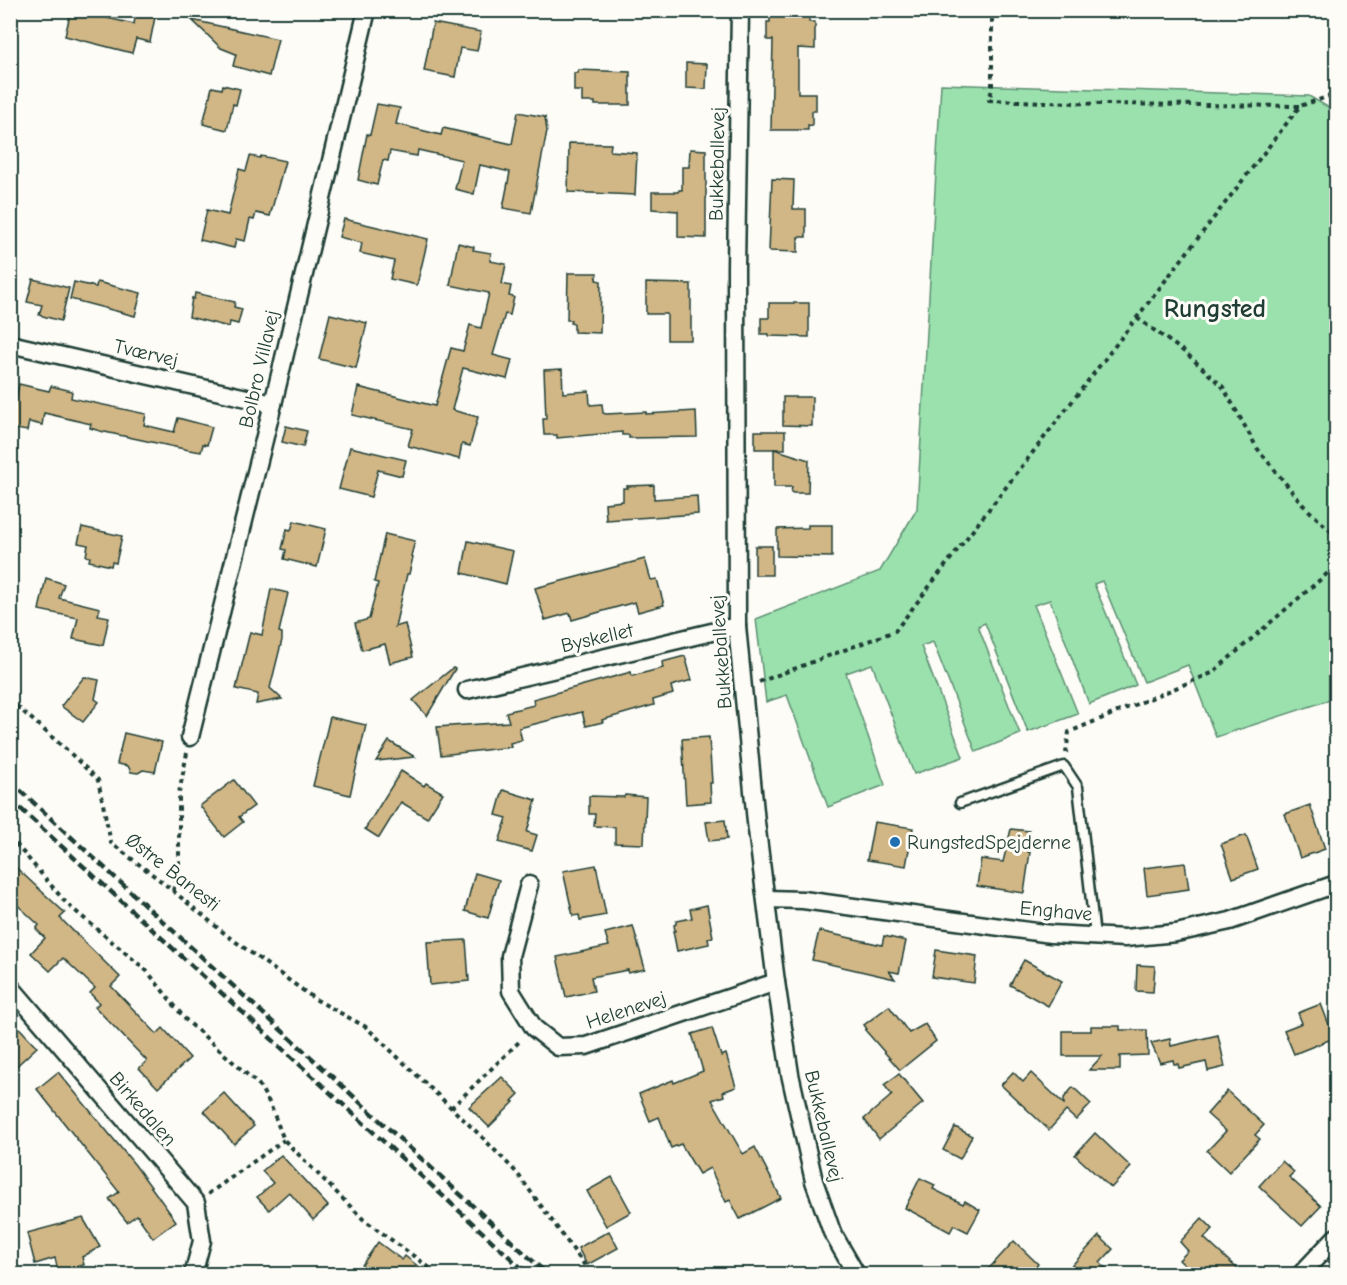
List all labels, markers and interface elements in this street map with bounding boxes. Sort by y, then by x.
street label: Bukkeballevej [705,107,729,221]
district label: Rungsted [1164,294,1266,324]
street label: Bolbro Villavej [234,308,284,430]
street label: Tværvej [112,334,180,372]
street label: Bukkeballevej [706,594,736,710]
street label: Byskellet [559,618,637,657]
street label: Østre Banesti [121,828,225,916]
place label: RungstedSpejderne [907,831,1071,854]
marker: RungstedSpejderne [888,835,902,849]
street label: Enghave [1019,896,1093,926]
street label: Helenevej [583,986,669,1034]
street label: Birkedalen [105,1067,181,1151]
street label: Bukkeballevej [800,1068,848,1184]

